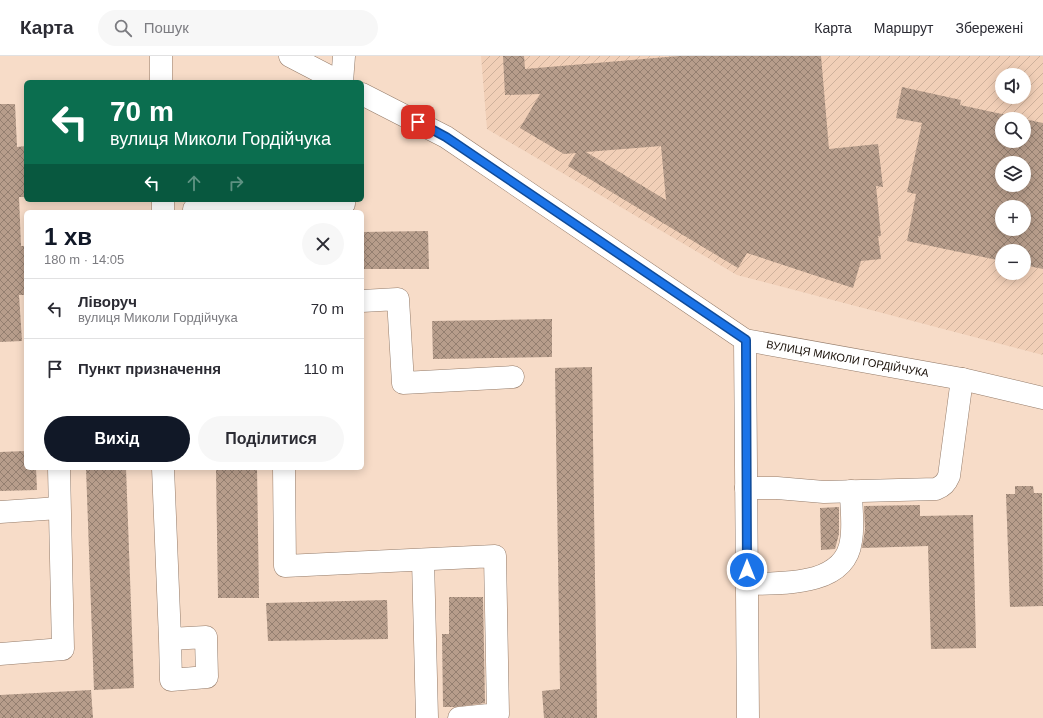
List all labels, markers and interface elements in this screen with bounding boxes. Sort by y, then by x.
search box [98,10,378,46]
text: Карта [20,17,74,38]
icon: search [112,17,134,39]
text: Пошук [144,19,189,36]
text: Карта [814,20,852,36]
text: Маршрут [874,20,933,36]
text: Збережені [955,20,1023,36]
map controls [995,68,1031,280]
button: sound [995,68,1031,104]
icon: left [44,96,96,148]
text: 70 m [110,96,174,127]
pin [401,105,435,139]
icon: arrive [407,111,429,133]
button: search [995,112,1031,148]
text: вулиця Миколи Гордійчука [110,129,331,149]
button: layers [995,156,1031,192]
icon: left [141,172,163,194]
icon: ahead [183,172,205,194]
icon: right [225,172,247,194]
button: + [995,200,1031,236]
text: 1 хв [44,223,92,250]
button: close [302,223,344,265]
button: − [995,244,1031,280]
text: 180 m · 14:05 [44,252,124,267]
text: Ліворуч [78,293,137,310]
icon: left [44,298,66,320]
text: 70 m [311,300,344,317]
text: вулиця Миколи Гордійчука [78,310,238,325]
street label: ВУЛИЦЯ МИКОЛИ ГОРДІЙЧУКА [765,338,930,379]
icon: arrive [44,358,66,380]
text: Пункт призначення [78,360,221,377]
text: 110 m [303,360,344,377]
button: Вихід [44,416,190,462]
button: Поділитися [198,416,344,462]
position arrow [726,549,768,591]

